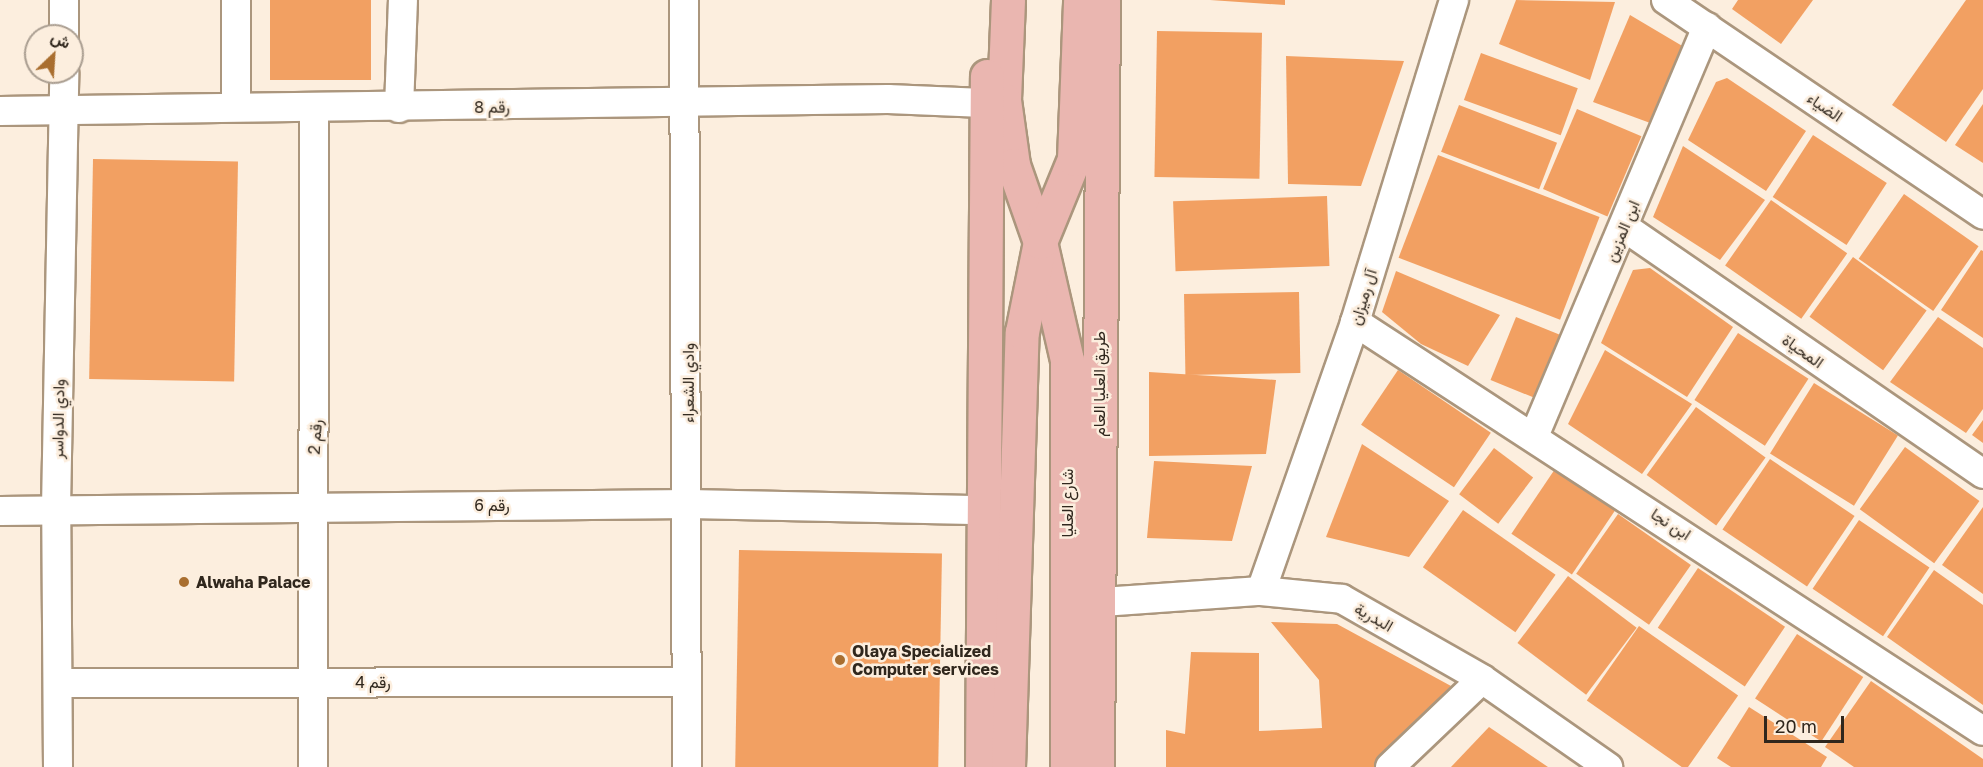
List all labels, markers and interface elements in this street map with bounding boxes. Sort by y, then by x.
north arrow [24,24,84,84]
text: ش [48,26,74,53]
street label: الضياء [1804,88,1846,126]
street label: رقم 8 [474,97,510,117]
street label: ابن المزين [1601,197,1643,265]
street label: آل رميزان [1345,267,1381,327]
street label: المحياة [1779,330,1827,372]
street label: طريق العليا العام [1089,331,1109,437]
street label: وادي الشعراء [678,343,698,423]
street label: وادي الدواسر [48,379,68,459]
street label: رقم 2 [304,419,326,455]
street label: شارع العليا [1057,469,1077,537]
street label: رقم 6 [474,495,510,515]
street label: ابن نجا [1647,504,1695,544]
place label: Alwaha Palace [196,572,311,592]
marker: Alwaha Palace [177,575,191,589]
street label: البدرية [1351,598,1397,636]
place label: Olaya Specialized Computer services [852,641,999,679]
marker: Olaya Specialized Computer services [833,653,847,667]
street label: رقم 4 [355,672,391,692]
scale bar [1767,704,1846,742]
text: 20 m [1775,715,1817,737]

